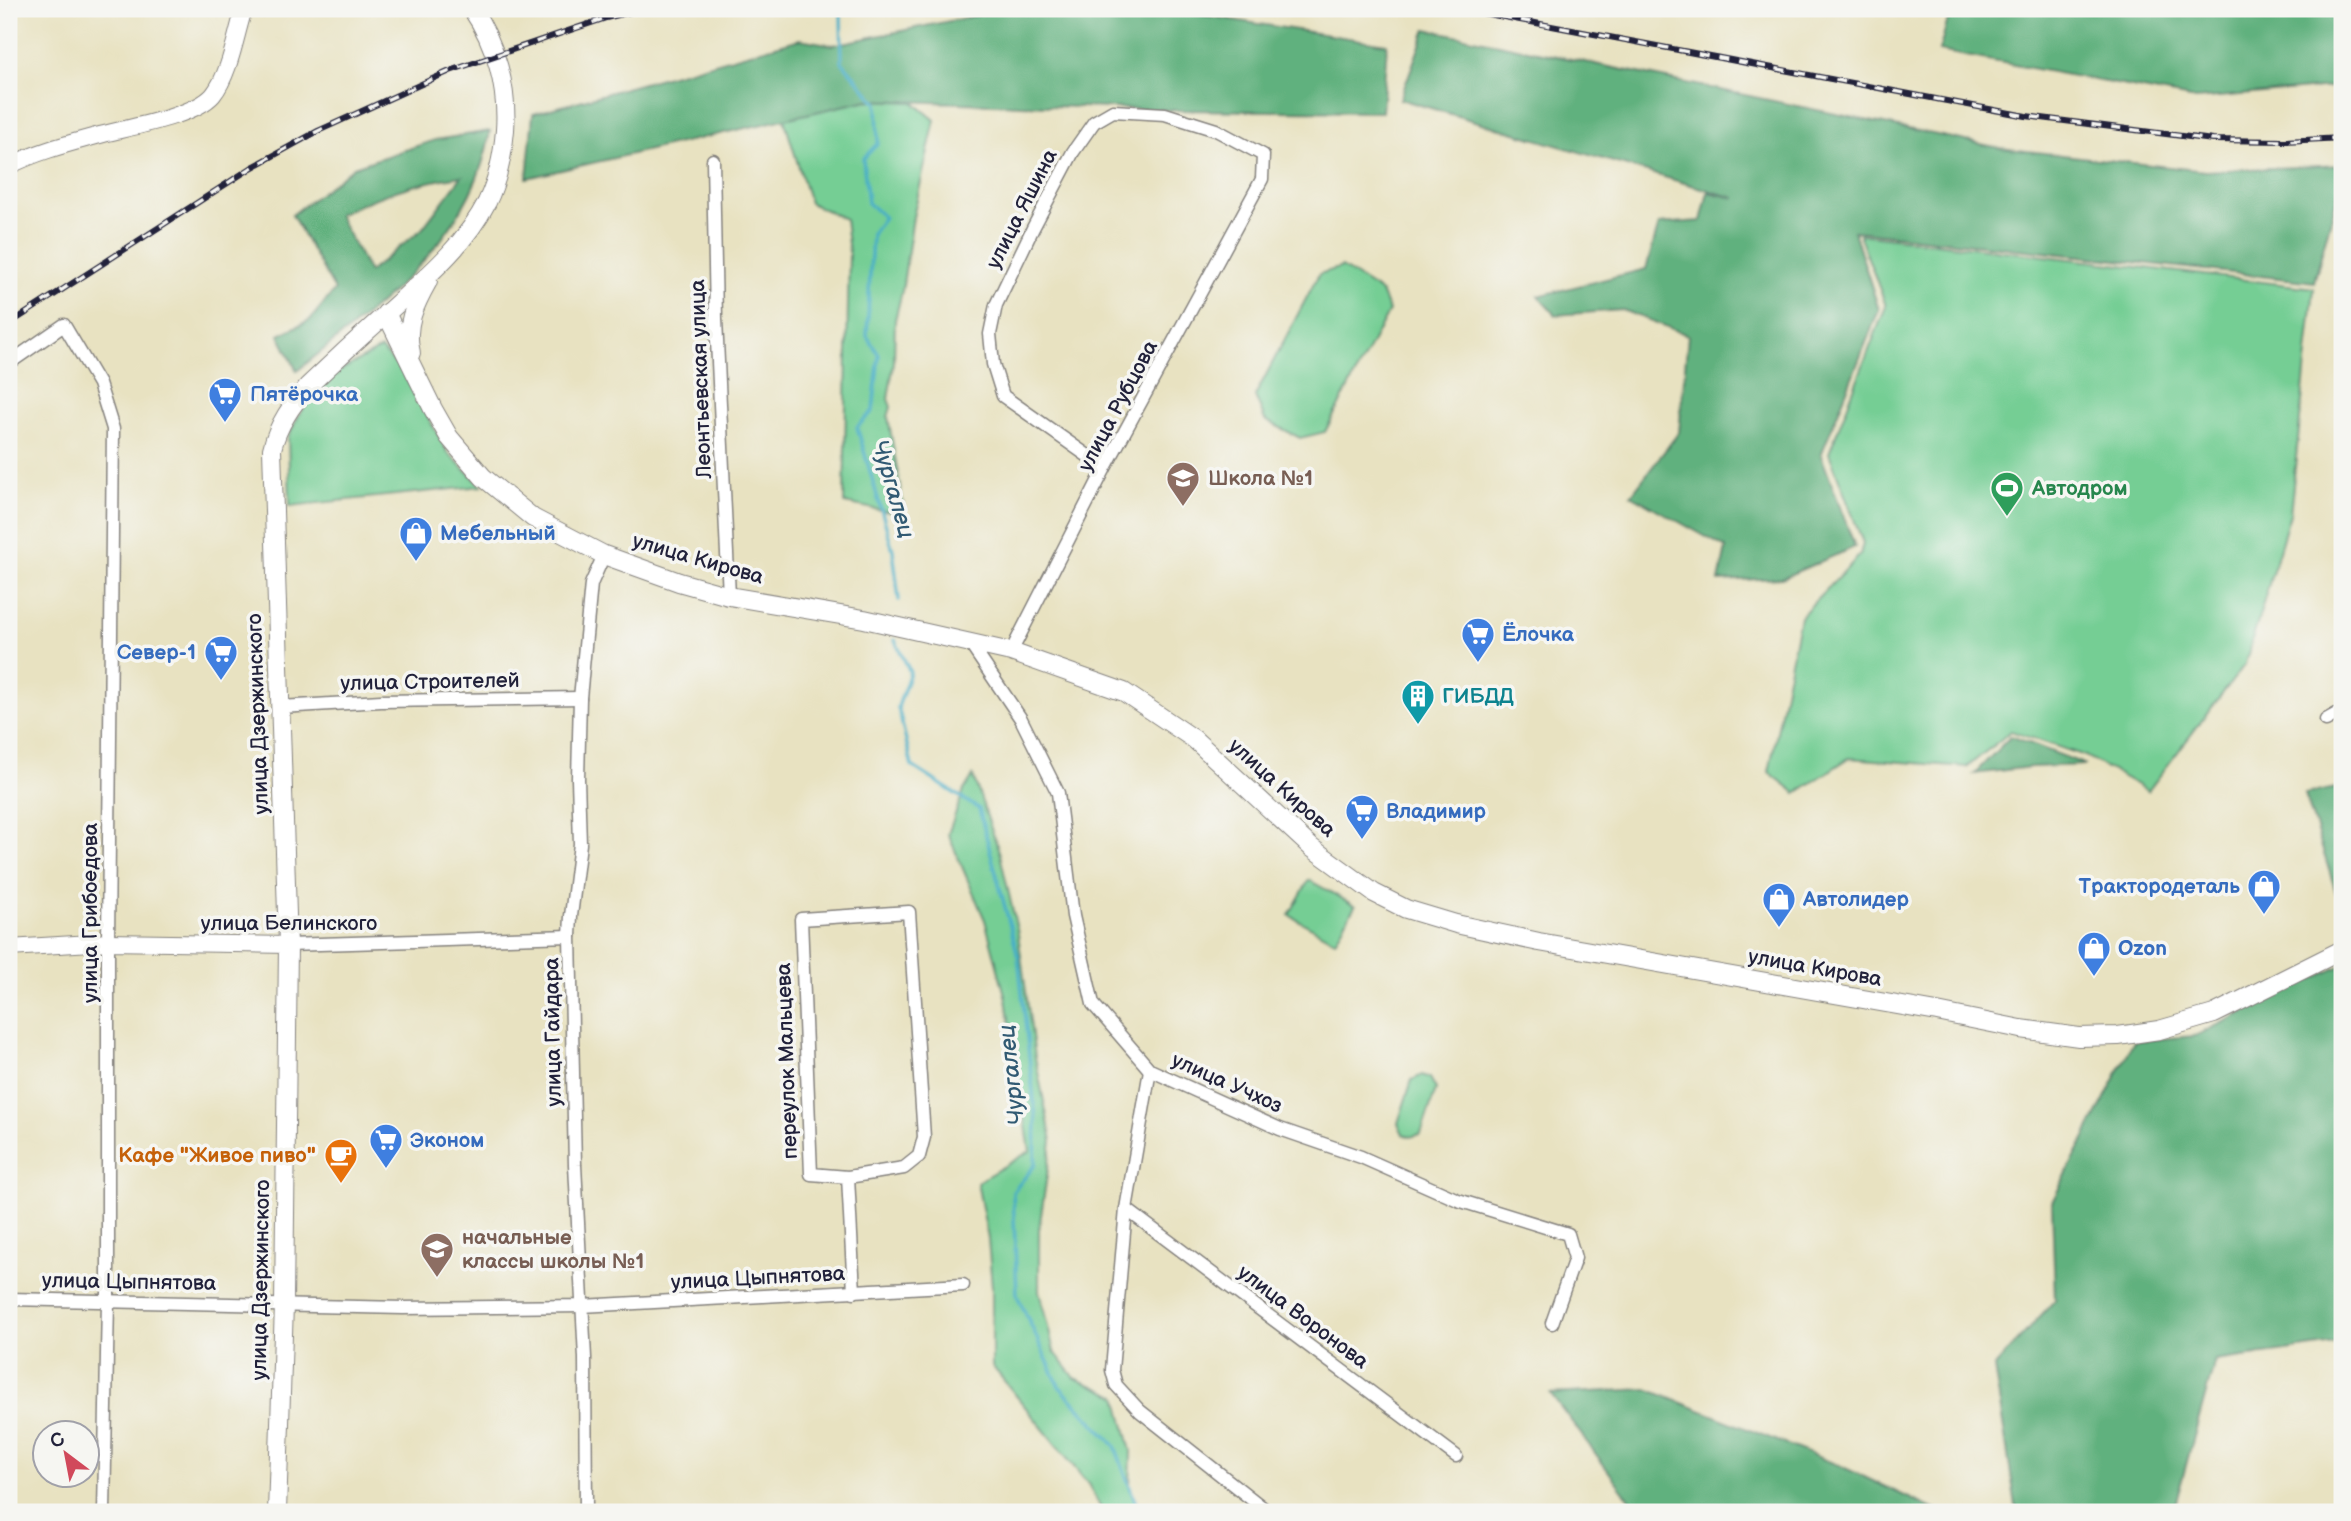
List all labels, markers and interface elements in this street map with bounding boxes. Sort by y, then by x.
street label: улица Яшина [981,145,1063,273]
street label: Леонтьевская улица [685,278,717,480]
street label: улица Рубцова [1073,336,1163,476]
supermarket icon: Пятёрочка [206,375,244,424]
place label: Пятёрочка [250,382,359,407]
water label: Чургалец [866,437,920,541]
school or university icon: Школа №1 [1164,459,1202,508]
place label: Школа №1 [1208,466,1313,491]
sports icon: Автодром [1988,469,2026,518]
place label: Автодром [2031,476,2128,501]
shop icon: Мебельный [397,514,435,563]
place label: Мебельный [440,521,556,546]
street label: улица Кирова [630,528,767,590]
street label: улица Дзержинского [242,613,274,815]
supermarket icon: Ёлочка [1459,615,1497,664]
place label: Ёлочка [1502,622,1575,647]
supermarket icon: Север-1 [202,633,240,682]
place label: Север-1 [117,640,196,665]
street label: улица Строителей [340,668,520,696]
building icon: ГИБДД [1399,677,1437,726]
place label: ГИБДД [1442,684,1514,709]
street label: улица Кирова [1223,733,1341,843]
supermarket icon: Владимир [1343,792,1381,841]
place label: Владимир [1386,799,1487,824]
street label: улица Грибоедова [78,822,103,1003]
shop icon: Трактородеталь [2245,867,2283,916]
place label: Трактородеталь [2079,874,2240,899]
shop icon: Автолидер [1760,880,1798,929]
place label: Автолидер [1802,887,1909,912]
street label: улица Белинского [201,911,377,936]
shop icon: Ozon [2075,929,2113,978]
place label: Ozon [2118,936,2167,961]
street label: улица Кирова [1746,944,1884,992]
street label: улица Гайдара [539,957,567,1107]
street label: переулок Мальцева [771,962,803,1160]
water label: Чургалец [993,1023,1031,1127]
street label: улица Учхоз [1168,1047,1286,1119]
supermarket icon: Эконом [367,1121,405,1170]
place label: Эконом [410,1128,484,1153]
cafe icon: Кафе "Живое пиво" [322,1136,360,1185]
place label: Кафе "Живое пиво" [118,1143,316,1168]
street label: улица Дзержинского [247,1179,275,1381]
place label: начальные классы школы №1 [462,1225,644,1274]
school or university icon: начальные классы школы №1 [418,1230,456,1279]
street label: улица Воронова [1233,1260,1374,1375]
street label: улица Цыпнятова [670,1261,846,1295]
street label: улица Цыпнятова [42,1268,217,1296]
north arrow [32,1420,102,1490]
text: С [46,1428,69,1454]

